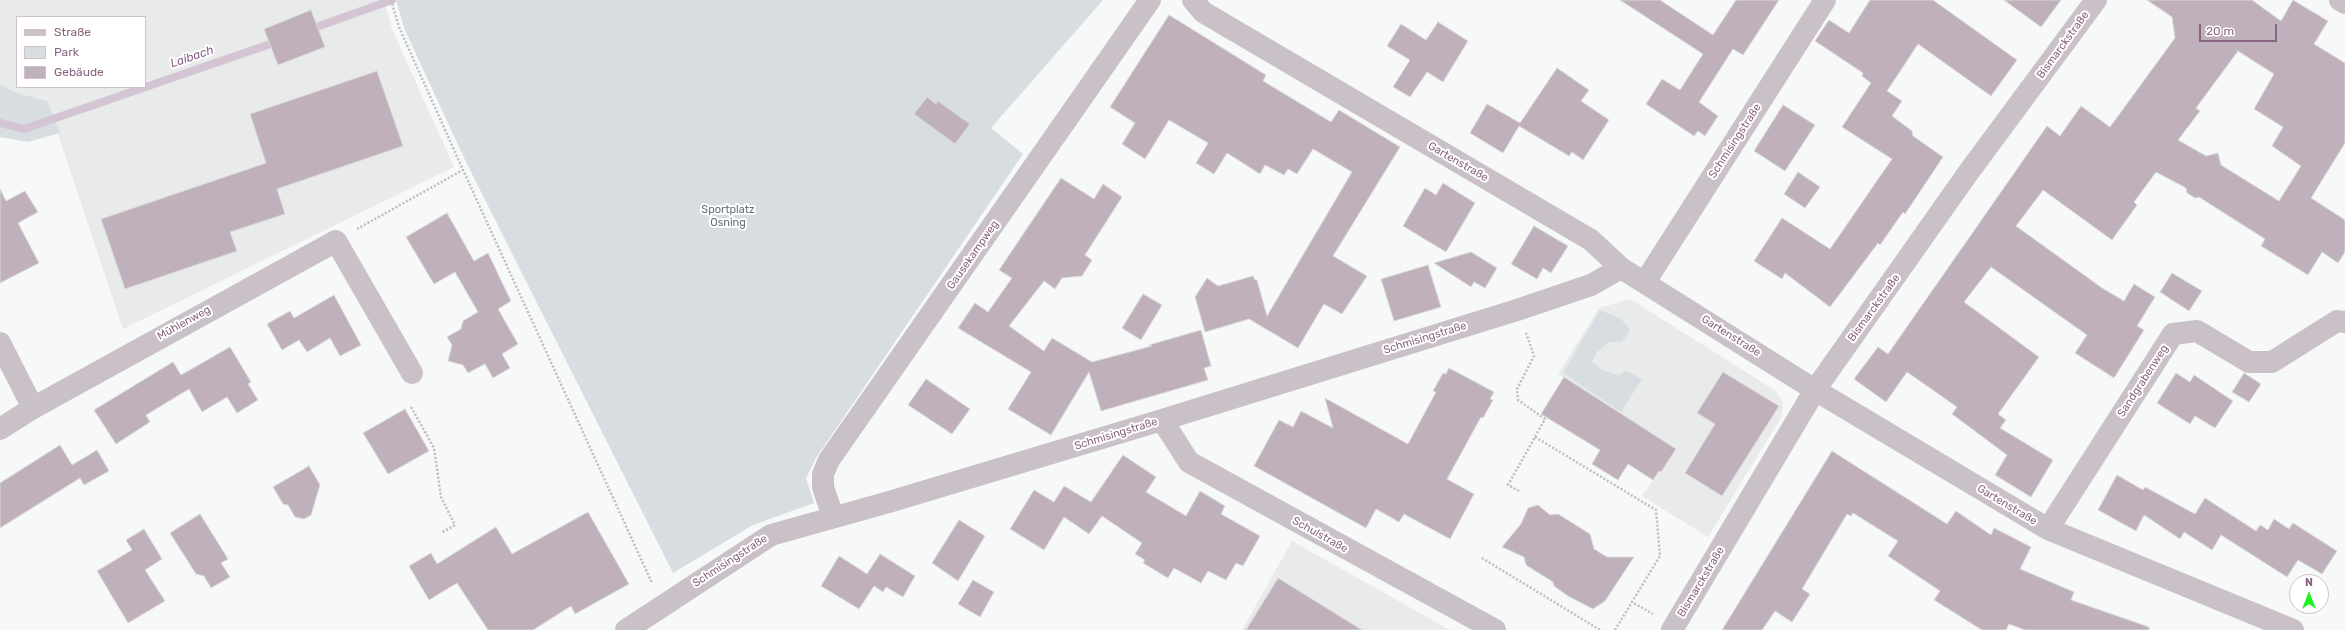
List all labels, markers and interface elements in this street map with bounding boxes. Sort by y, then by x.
street label: Bismarckstraße [2034,9,2092,81]
legend [16,16,146,88]
scale bar [2201,16,2279,42]
text: 20 m [2206,24,2234,38]
text: Straße [54,25,91,39]
water label: Laibach [168,43,216,71]
text: Park [54,45,79,59]
text: Gebäude [54,65,104,79]
street label: Schmisingstraße [1706,101,1764,181]
street label: Gartenstraße [1425,139,1491,185]
park label: Sportplatz Osning [701,203,755,229]
street label: Gausekampweg [944,218,1002,292]
street label: Bismarckstraße [1845,272,1903,344]
street label: Mühlenweg [155,303,213,343]
street label: Gartenstraße [1699,312,1763,360]
street label: Schmisingstraße [1382,319,1468,357]
street label: Sandgrabenweg [2115,342,2171,420]
street label: Schmisingstraße [1073,415,1159,453]
street label: Gartenstraße [1975,482,2039,528]
street label: Schulstraße [1290,514,1350,556]
street label: Schmisingstraße [690,532,770,590]
street label: Bismarckstraße [1675,544,1727,620]
north arrow [2289,574,2329,614]
text: N [2305,576,2313,589]

